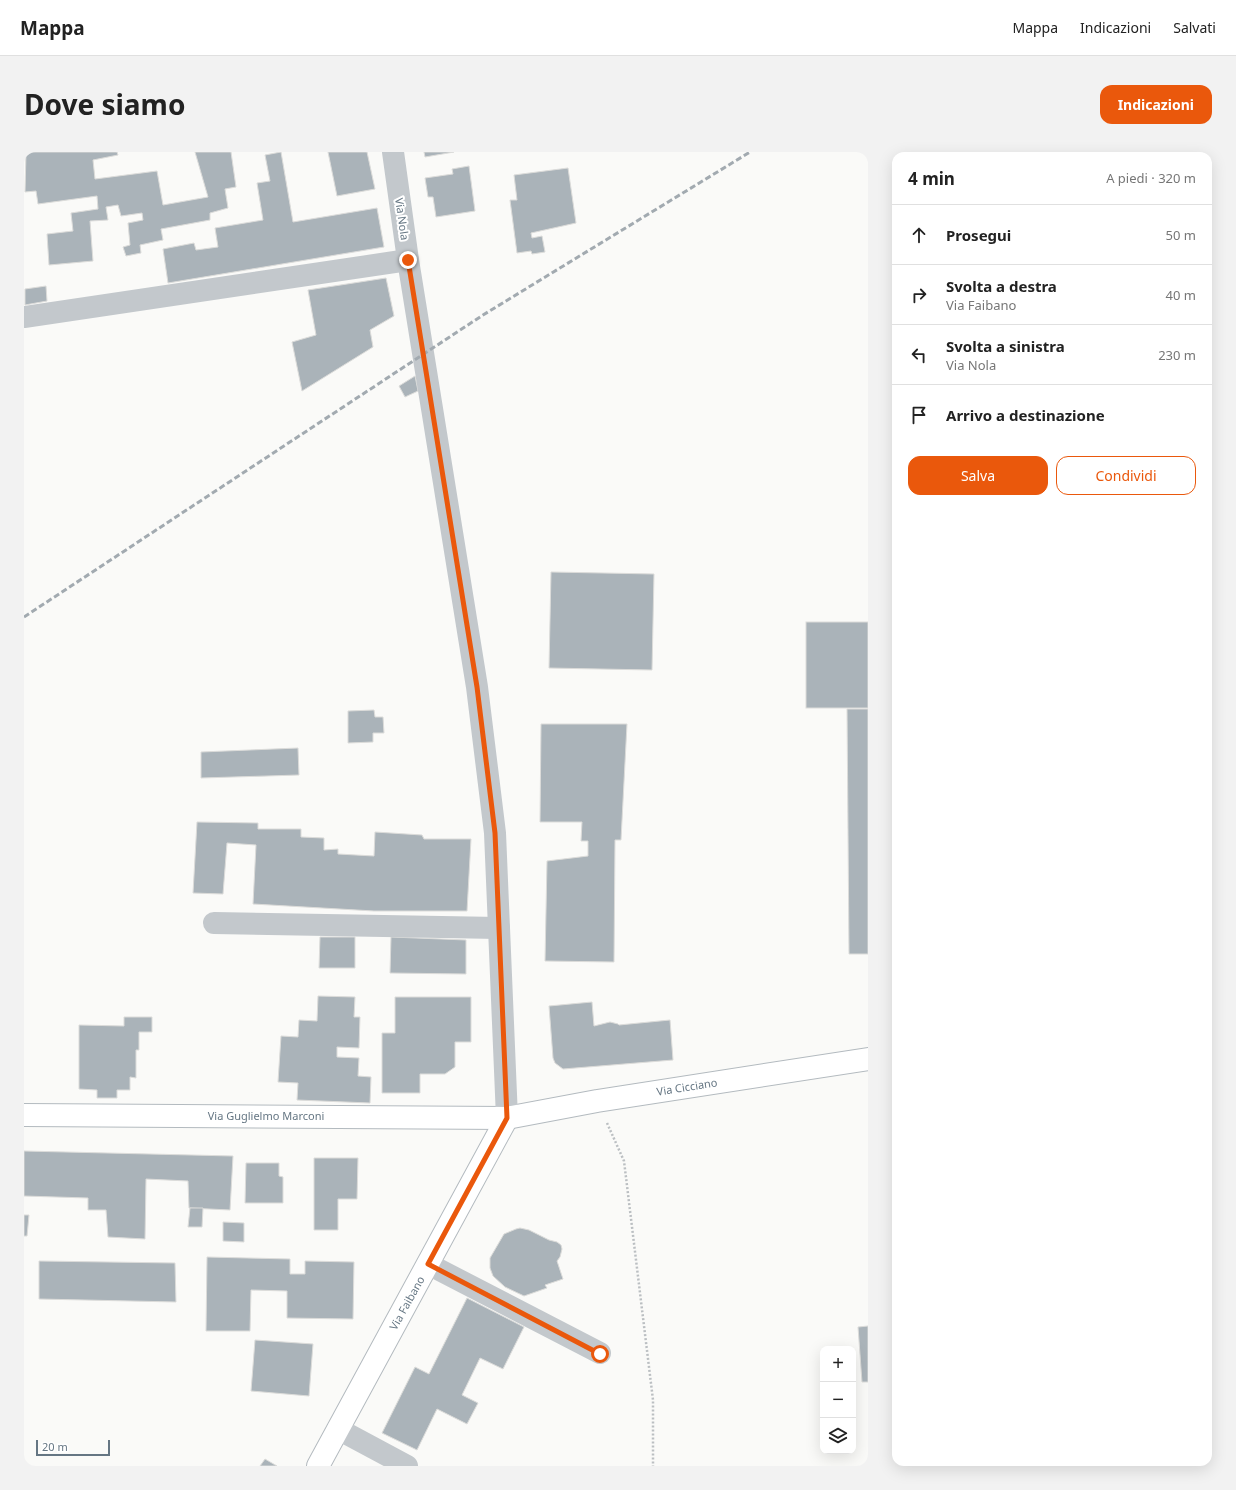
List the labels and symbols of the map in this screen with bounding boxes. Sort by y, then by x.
street label: Via Nola [392,197,413,241]
route end [399,251,417,269]
street label: Via Cicciano [655,1074,719,1099]
street label: Via Guglielmo Marconi [208,1108,324,1123]
street label: Via Faibano [386,1273,428,1332]
route start [591,1345,609,1363]
scale bar [36,1438,110,1457]

